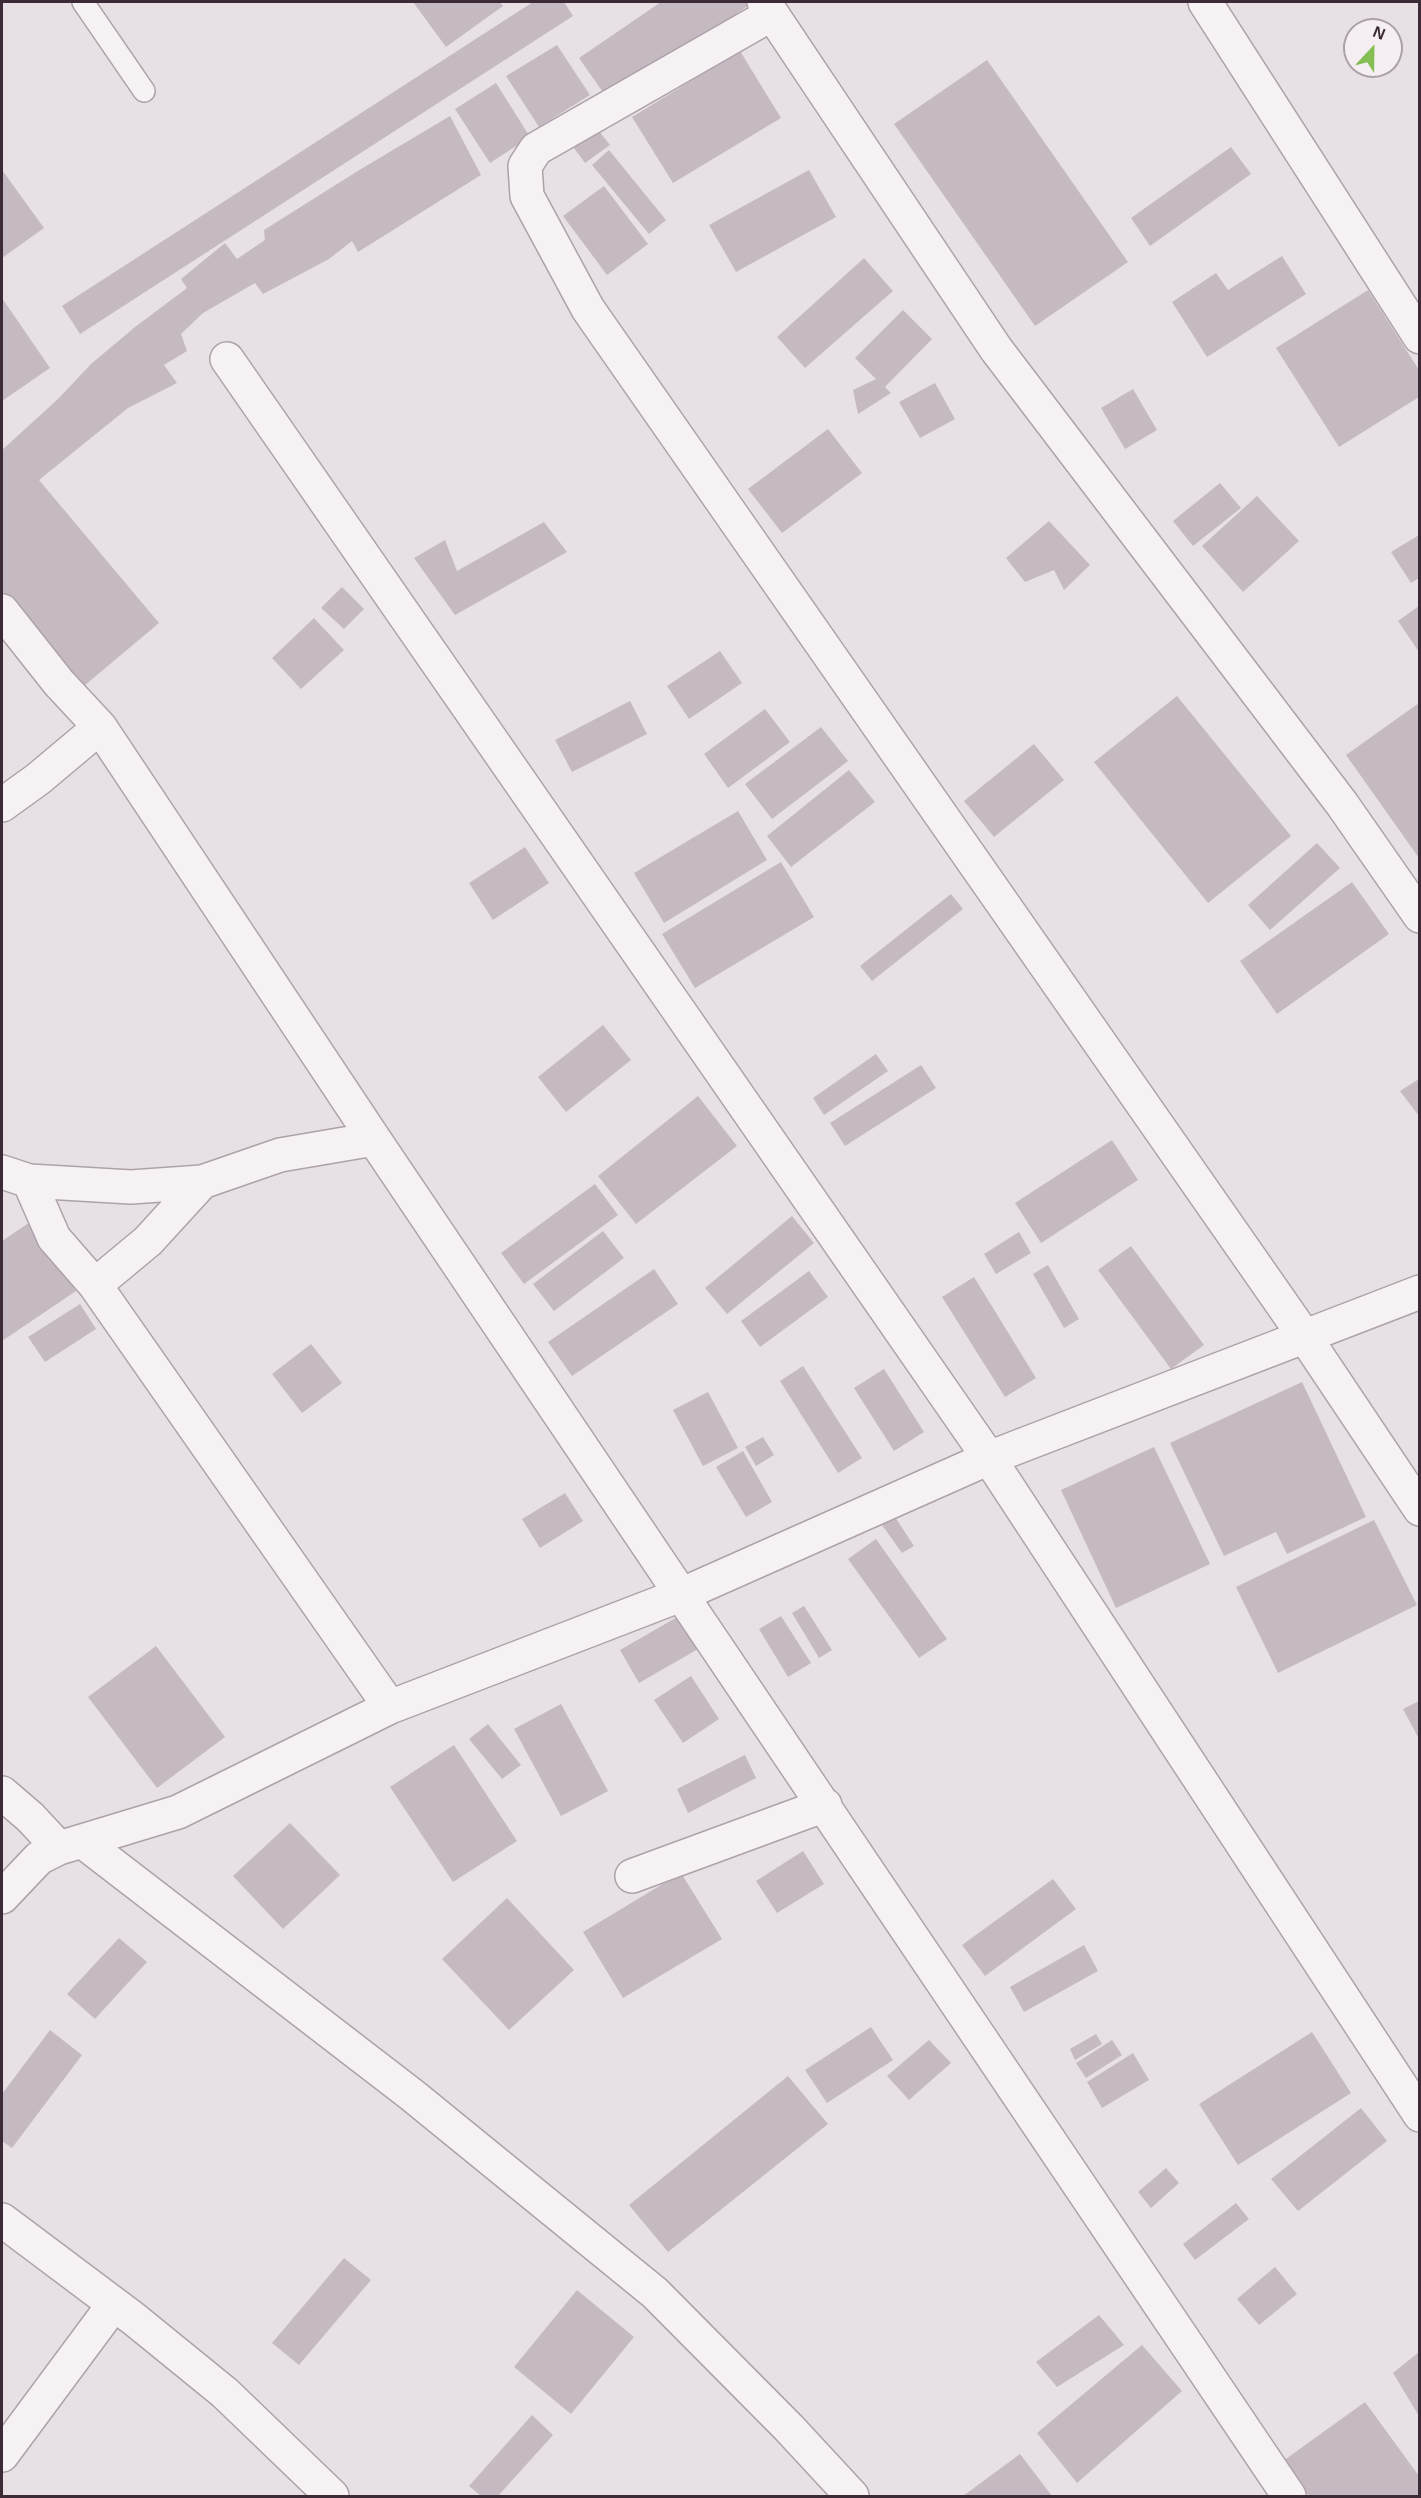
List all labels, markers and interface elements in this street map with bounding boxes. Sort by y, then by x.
north arrow [1343,18,1403,78]
text: N [1371,23,1388,43]

